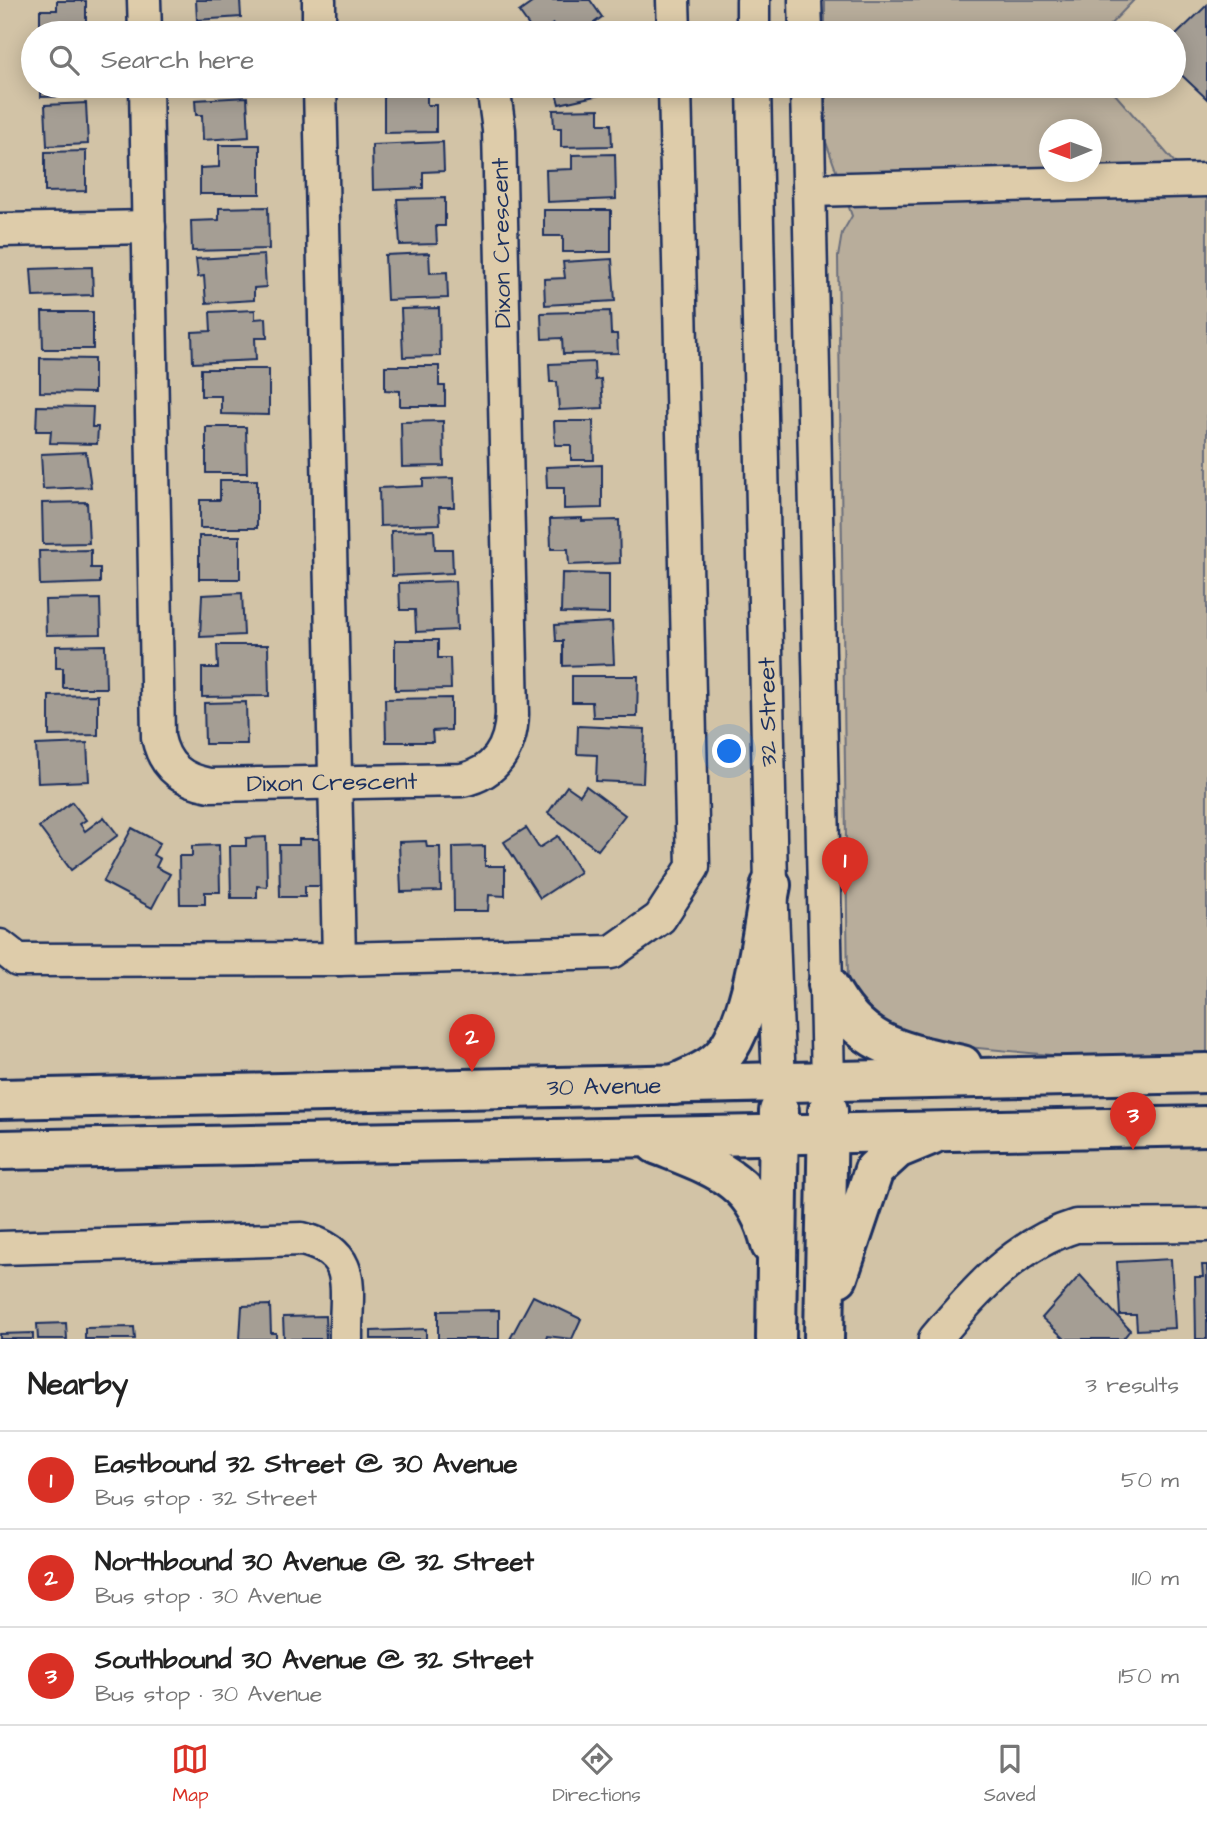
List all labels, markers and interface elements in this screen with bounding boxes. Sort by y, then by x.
search box [21,21,1186,98]
icon: search [45,41,83,79]
text: Search here [101,42,254,78]
north arrow [1039,119,1102,182]
street label: Dixon Crescent [484,157,520,329]
street label: 32 Street [750,657,786,767]
your location [712,734,746,768]
street label: Dixon Crescent [246,765,418,801]
pin: 1 [822,837,868,895]
pin: 2 [449,1014,495,1072]
street label: 30 Avenue [546,1069,662,1105]
pin: 3 [1110,1092,1156,1150]
text: Nearby [28,1364,128,1406]
text: 3 results [1085,1369,1179,1401]
text: Eastbound 32 Street @ 30 Avenue [95,1446,518,1482]
text: 1 [50,1464,52,1496]
text: 50 m [1121,1464,1179,1496]
text: Bus stop · 32 Street [95,1482,317,1514]
text: Northbound 30 Avenue @ 32 Street [95,1544,534,1580]
text: 2 [44,1562,58,1594]
text: 110 m [1131,1562,1179,1594]
text: Bus stop · 30 Avenue [95,1580,322,1612]
text: Southbound 30 Avenue @ 32 Street [95,1642,533,1678]
text: 3 [45,1660,57,1692]
text: 150 m [1118,1660,1179,1692]
text: Bus stop · 30 Avenue [95,1678,322,1710]
tab: Map [171,1740,209,1809]
tab: Directions [552,1740,641,1809]
tab: Saved [984,1740,1035,1809]

